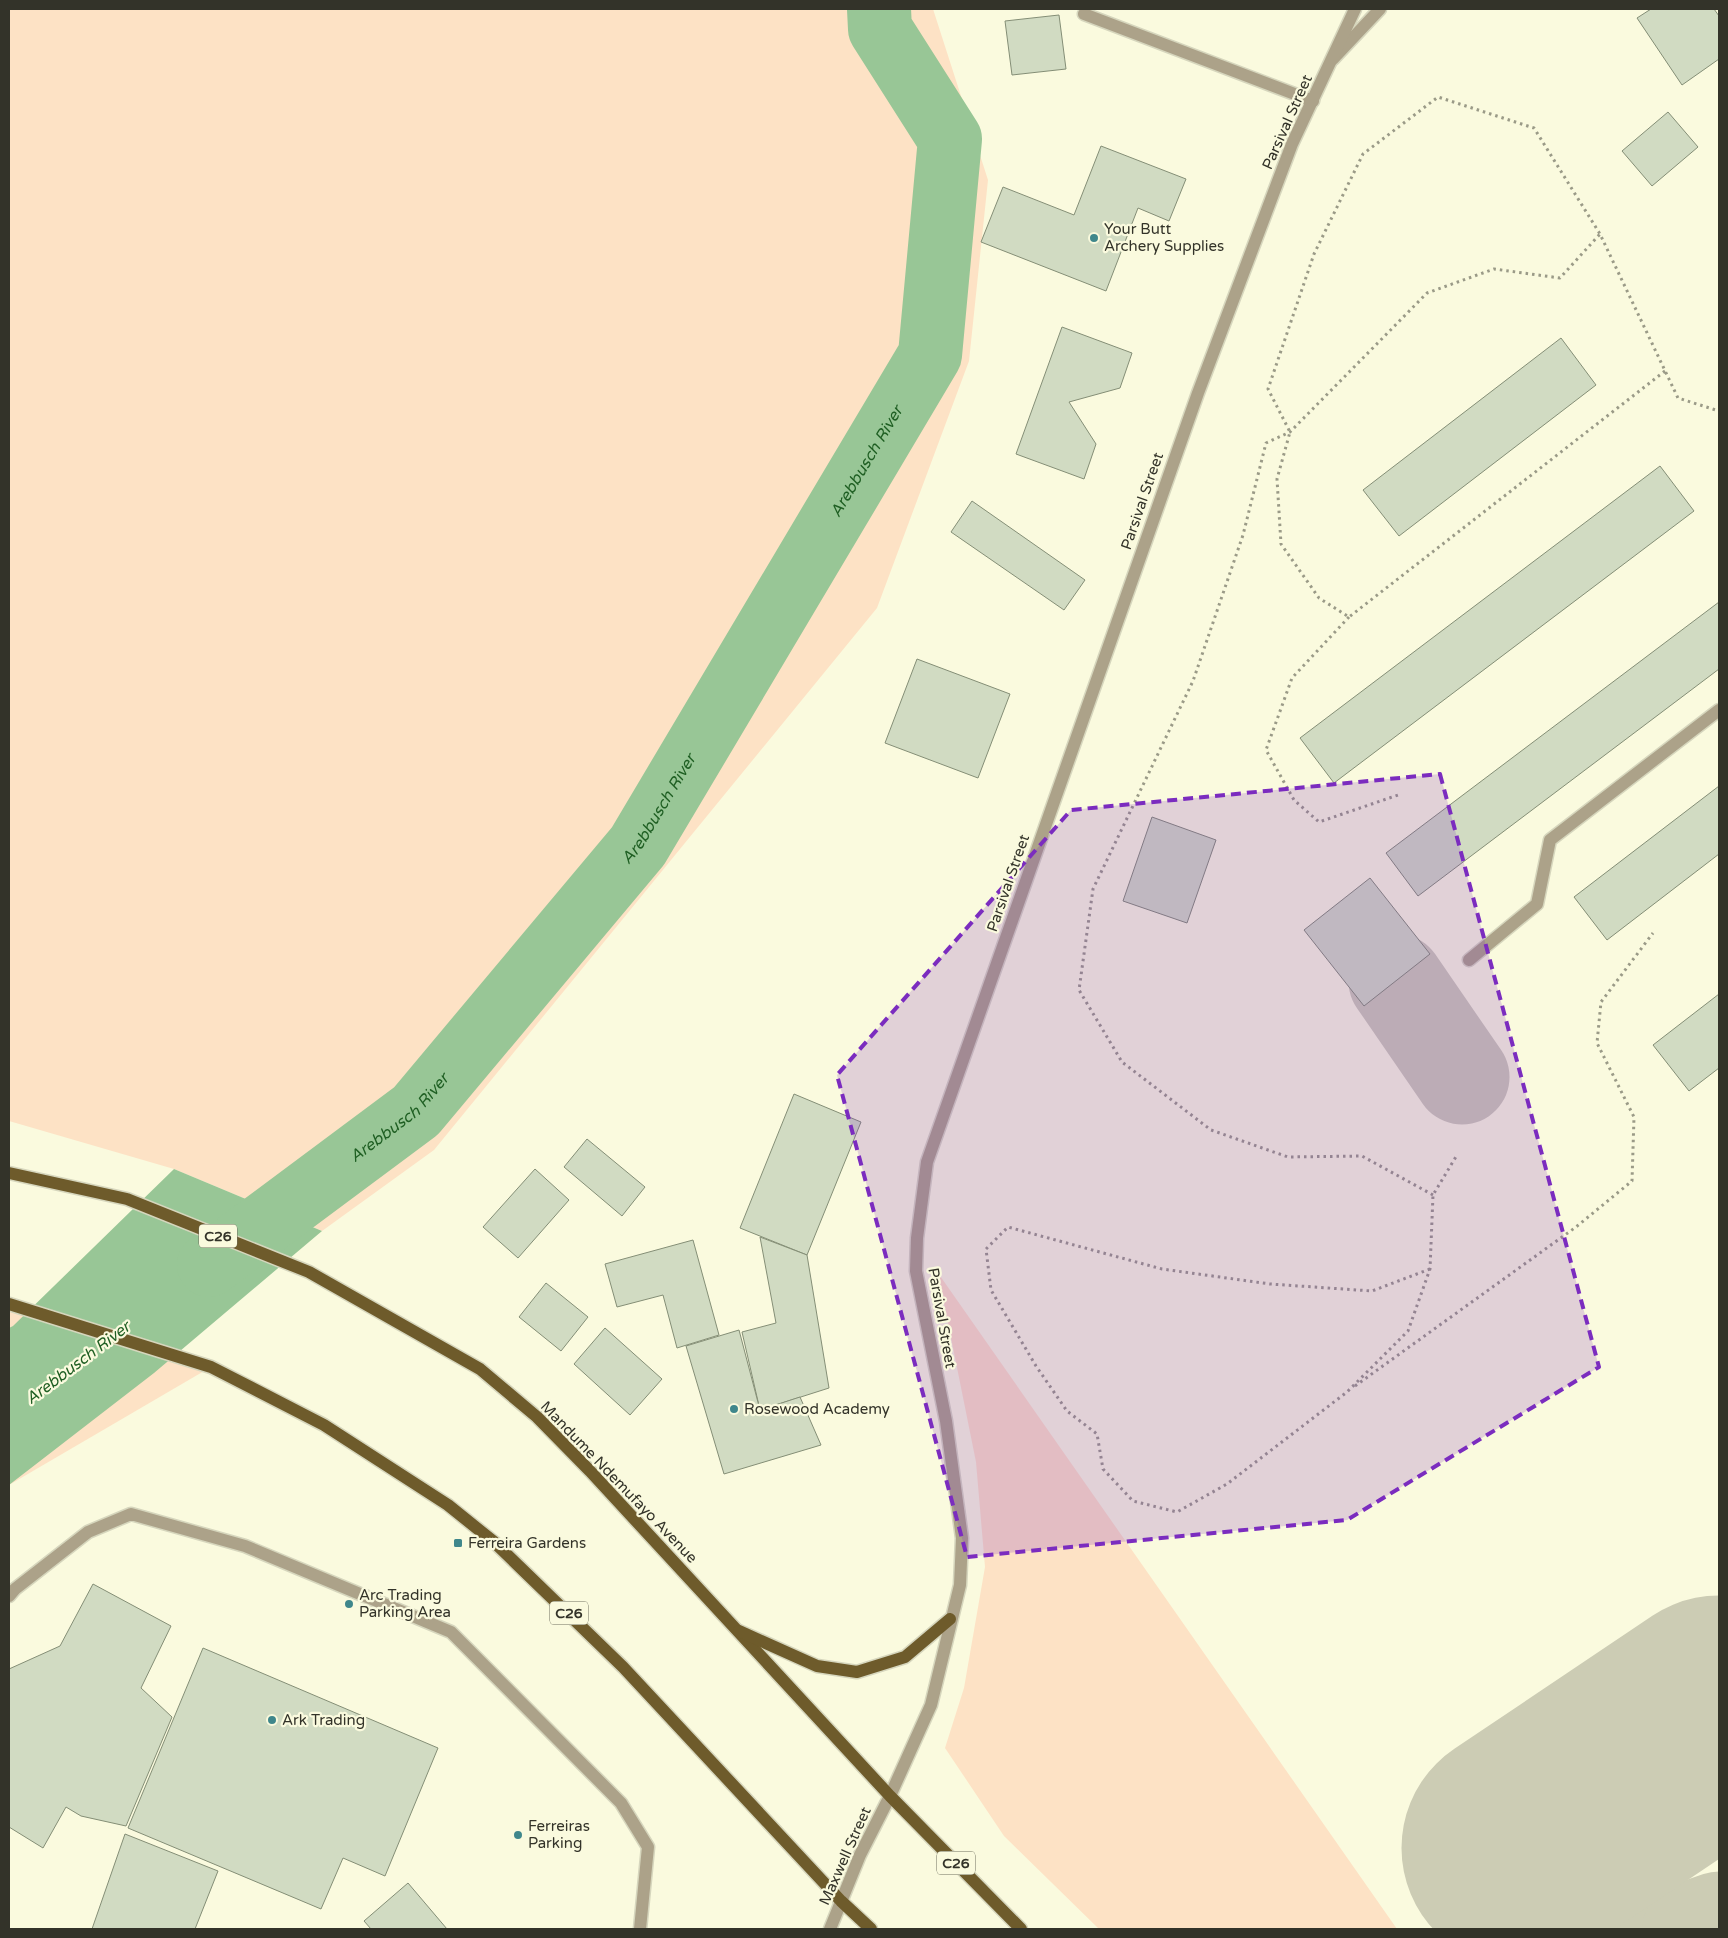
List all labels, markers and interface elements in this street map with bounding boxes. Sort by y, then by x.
street label: Parsival Street [1258,72,1316,172]
place label: Your Butt Archery Supplies [1104,220,1224,255]
marker: Your Butt Archery Supplies [1088,232,1100,244]
water label: Arebbusch River [826,401,908,521]
street label: Parsival Street [1117,450,1167,552]
water label: Arebbusch River [617,749,701,868]
street label: Parsival Street [983,832,1033,934]
water label: Arebbusch River [346,1068,454,1167]
road number: C26 [199,1224,237,1248]
street label: Parsival Street [924,1266,960,1370]
water label: Arebbusch River [22,1316,136,1409]
street label: Mandume Ndemufayo Avenue [537,1397,701,1567]
place label: Rosewood Academy [744,1400,890,1418]
marker: Rosewood Academy [728,1403,740,1415]
place label: Ferreira Gardens [468,1534,586,1552]
marker: Ferreira Gardens [452,1537,464,1549]
place label: Arc Trading Parking Area [359,1586,451,1621]
marker: Arc Trading Parking Area [343,1598,355,1610]
road number: C26 [550,1602,588,1625]
place label: Ark Trading [282,1711,365,1729]
marker: Ark Trading [266,1714,278,1726]
street label: Maxwell Street [815,1804,875,1908]
place label: Ferreiras Parking [528,1817,590,1852]
marker: Ferreiras Parking [512,1829,524,1841]
road number: C26 [937,1852,975,1875]

